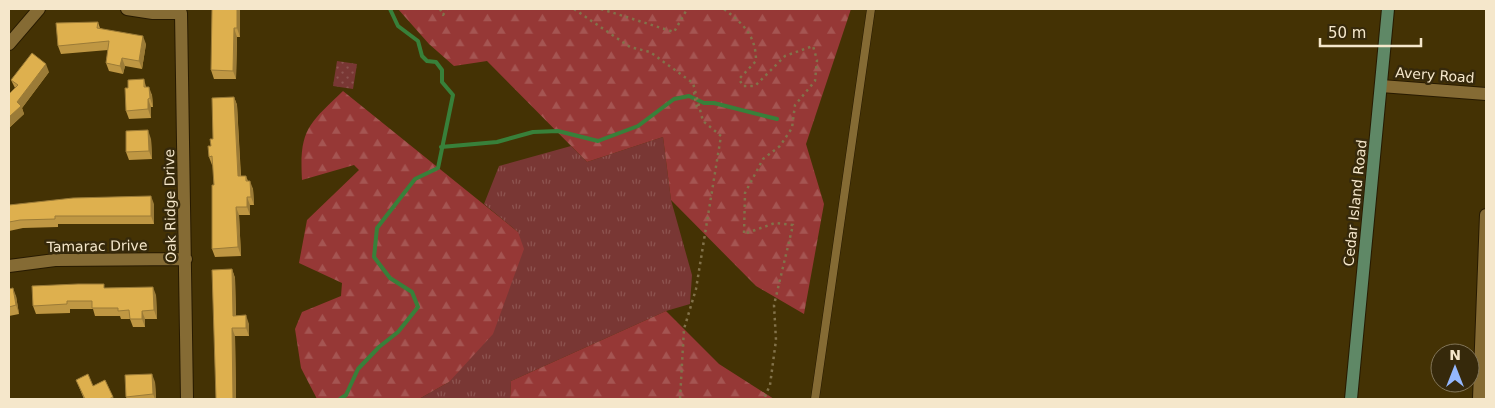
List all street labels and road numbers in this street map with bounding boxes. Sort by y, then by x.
street label: Avery Road [1395,64,1475,86]
street label: Cedar Island Road [1340,139,1370,267]
street label: Oak Ridge Drive [161,149,179,263]
street label: Tamarac Drive [45,237,148,255]

